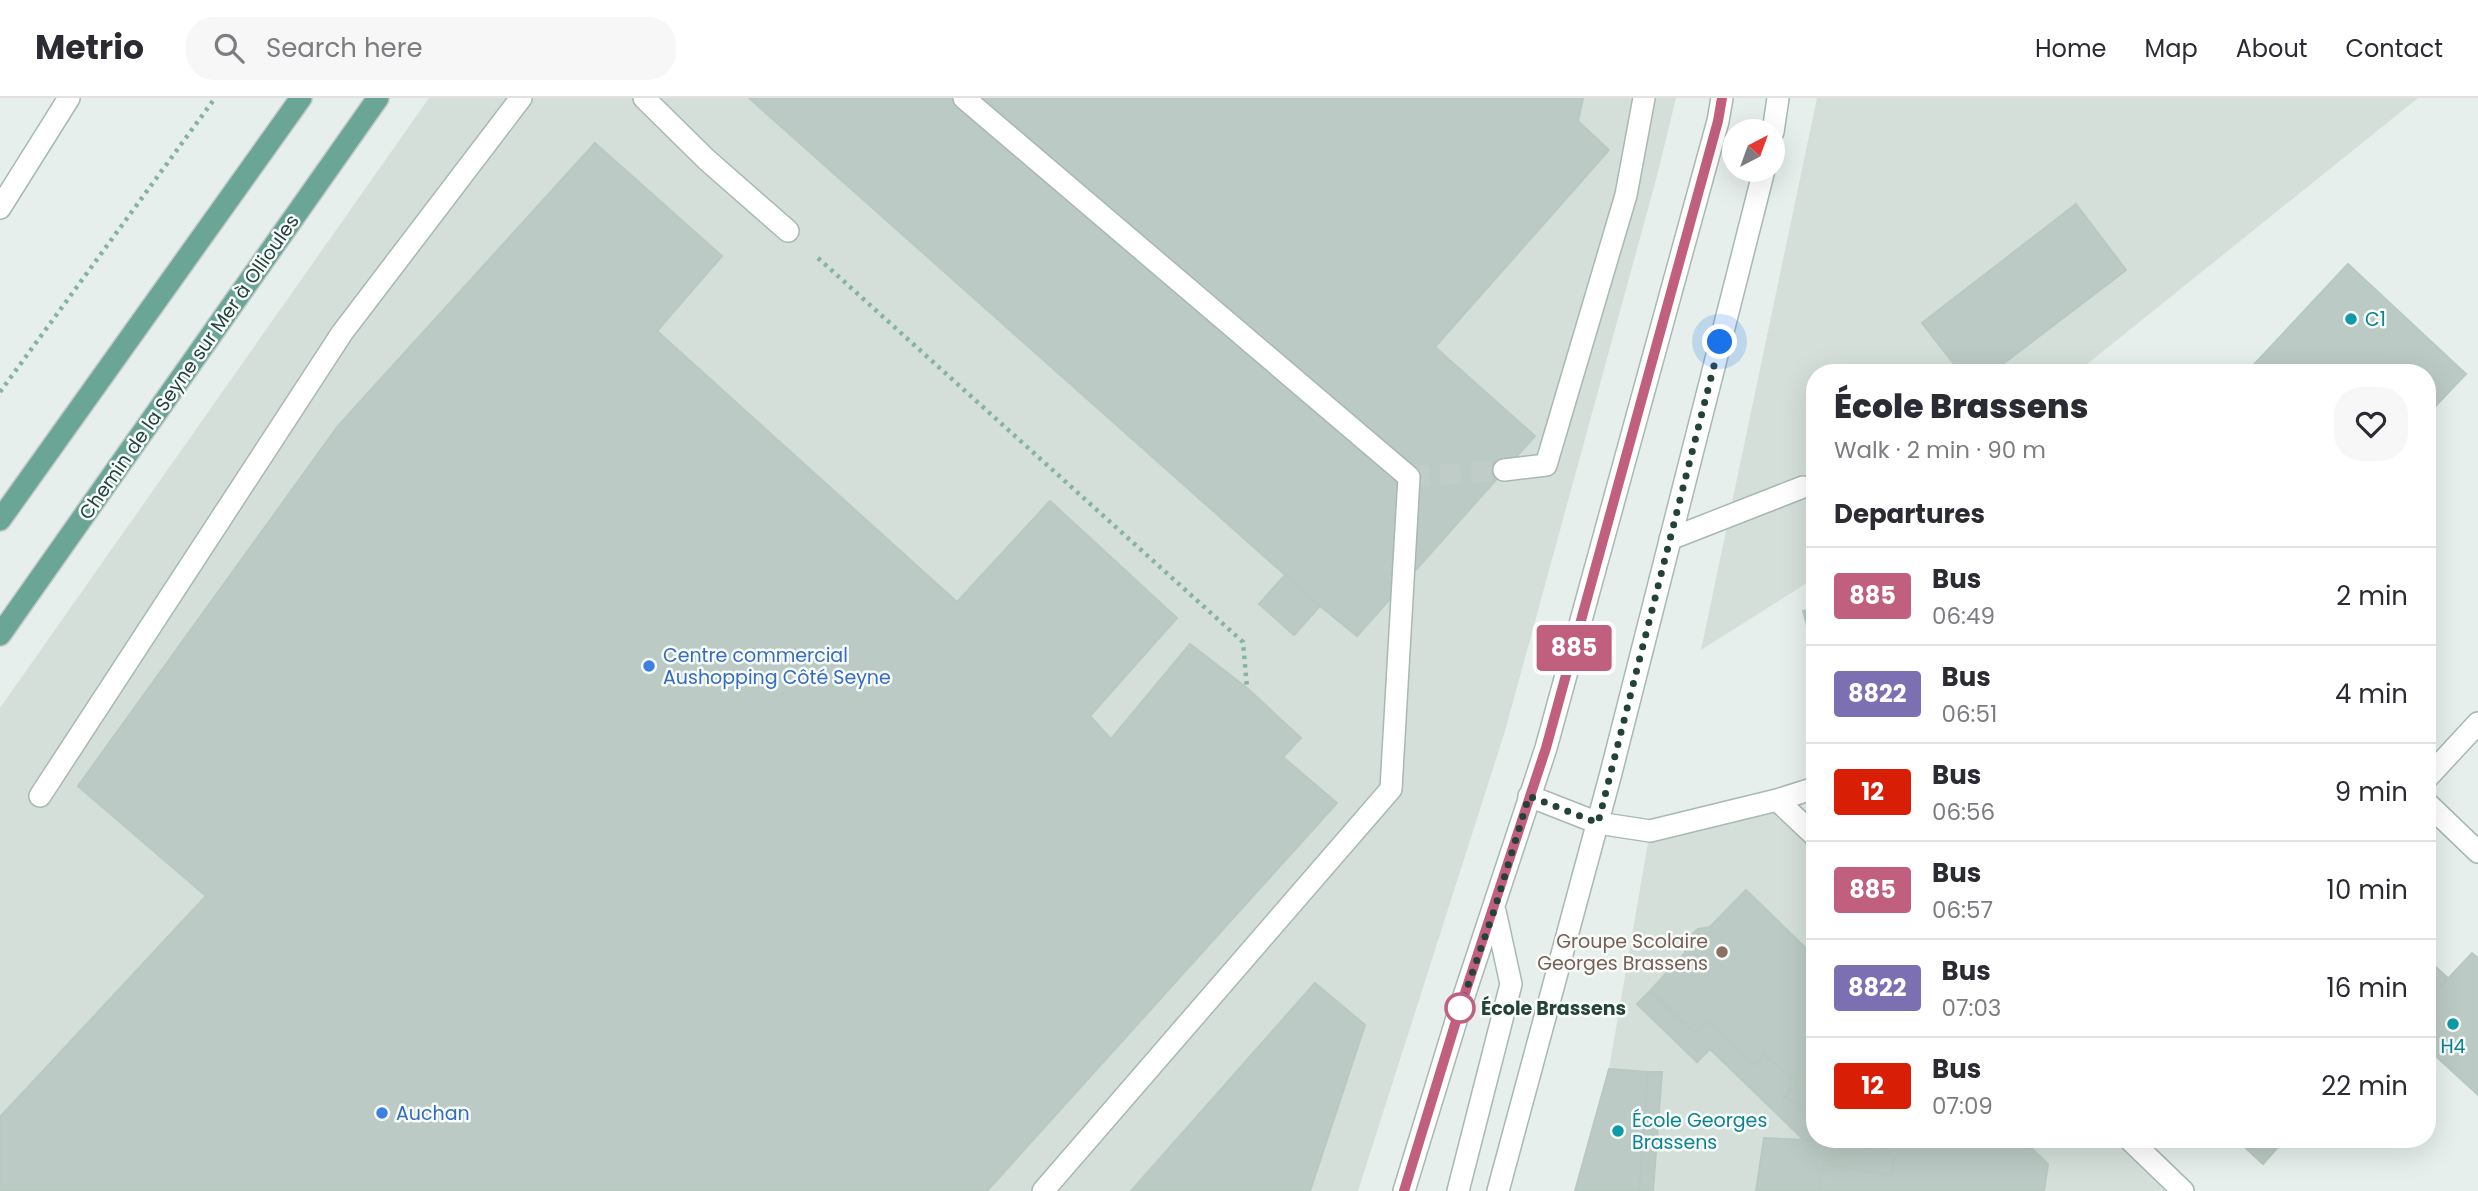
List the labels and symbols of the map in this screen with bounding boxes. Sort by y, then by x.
north arrow [1722,119,1785,182]
street label: Chemin de la Seyne sur Mer à Ollioules [73,209,305,525]
place label: C1 [2365,306,2386,333]
marker: C1 [2343,311,2359,327]
your location [1702,324,1737,359]
line badge: 885 [1534,625,1614,671]
place label: Centre commercial Aushopping Côté Seyne [663,642,891,691]
marker: Centre commercial Aushopping Côté Seyne [641,658,657,674]
place label: Groupe Scolaire Georges Brassens [1537,928,1708,977]
marker: Groupe Scolaire Georges Brassens [1714,944,1730,960]
marker: École Brassens [1445,993,1475,1023]
place label: École Brassens [1481,995,1626,1022]
marker: H4 [2445,1016,2461,1032]
place label: H4 [2440,1033,2466,1060]
place label: Auchan [396,1100,470,1127]
marker: Auchan [374,1105,390,1121]
place label: École Georges Brassens [1632,1107,1767,1156]
marker: École Georges Brassens [1610,1123,1626,1139]

